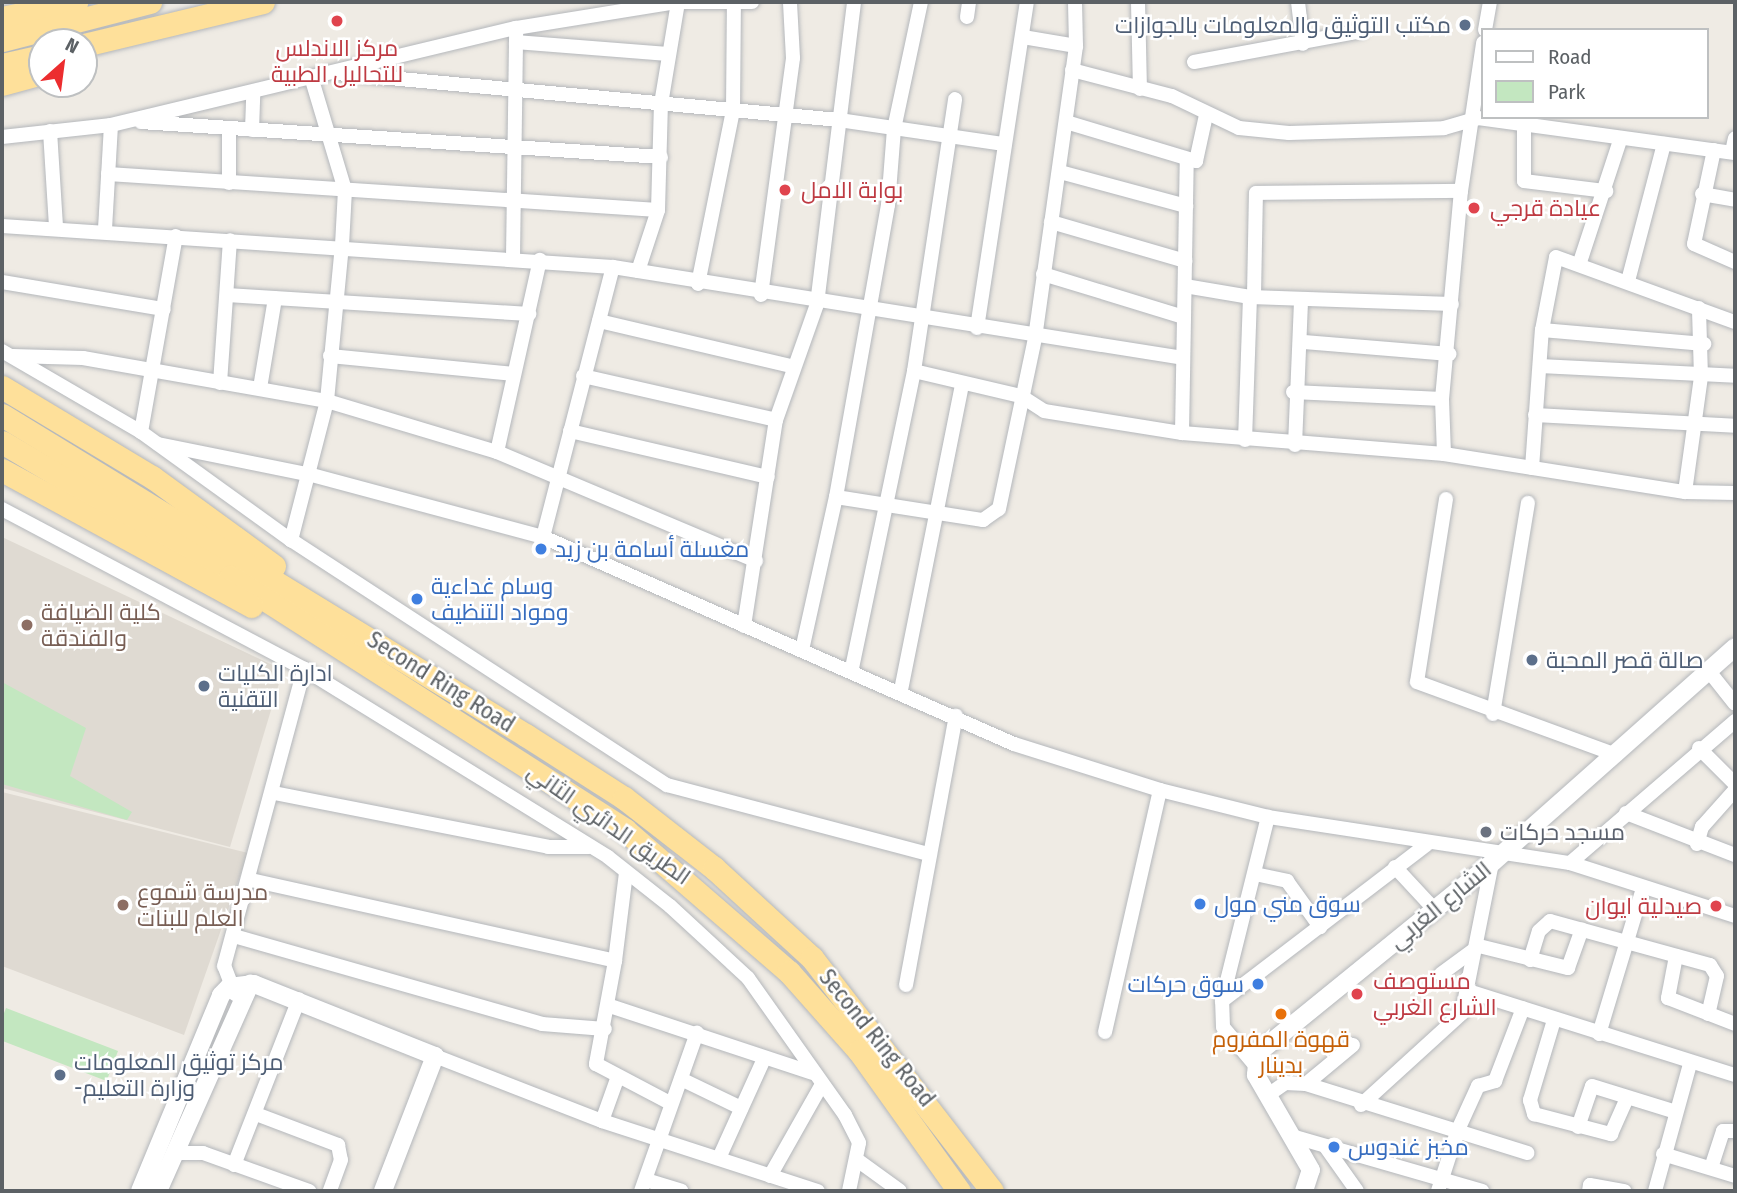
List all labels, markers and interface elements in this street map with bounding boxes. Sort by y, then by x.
marker: مركز الاندلس للتحاليل الطبية [327,11,347,31]
place label: مكتب التوثيق والمعلومات بالجوازات [1115,11,1451,39]
marker: مكتب التوثيق والمعلومات بالجوازات [1457,17,1473,33]
north arrow [28,28,98,98]
legend [1482,28,1709,119]
text: N [62,33,83,59]
place label: مركز الاندلس للتحاليل الطبية [271,34,403,88]
text: Road [1548,44,1592,70]
text: Park [1548,79,1585,105]
place label: بوابة الامل [801,176,903,204]
marker: بوابة الامل [775,180,795,200]
place label: عيادة قرجي [1490,194,1601,222]
marker: عيادة قرجي [1464,198,1484,218]
place label: مغسلة أسامة بن زيد [555,535,749,563]
marker: مغسلة أسامة بن زيد [533,541,549,557]
place label: وسام غداءية ومواد التنظيف [431,572,569,626]
marker: وسام غداءية ومواد التنظيف [409,591,425,607]
place label: كلية الضيافة والفندقة [41,598,161,652]
marker: كلية الضيافة والفندقة [19,617,35,633]
street label: Second Ring Road [362,626,520,738]
place label: صالة قصر المحبة [1546,646,1704,674]
marker: صالة قصر المحبة [1524,652,1540,668]
place label: ادارة الكليات التقنية [218,659,333,713]
marker: ادارة الكليات التقنية [196,678,212,694]
street label: الطريق الدائري الثاني [522,757,696,891]
place label: مسجد حركات [1500,818,1625,846]
marker: مسجد حركات [1478,824,1494,840]
street label: الشارع الغربي [1383,855,1497,955]
place label: مدرسة شموع العلم للبنات [137,878,268,932]
place label: سوق مني مول [1214,890,1361,918]
place label: صيدلية ايوان [1585,892,1702,920]
marker: سوق مني مول [1192,896,1208,912]
marker: مدرسة شموع العلم للبنات [115,897,131,913]
marker: صيدلية ايوان [1708,898,1724,914]
street label: Second Ring Road [813,964,941,1112]
place label: مستوصف الشارع الغربي [1373,967,1497,1021]
place label: سوق حركات [1127,970,1244,998]
marker: سوق حركات [1250,976,1266,992]
marker: مستوصف الشارع الغربي [1347,984,1367,1004]
marker: قهوة المفروم بدينار [1273,1006,1289,1022]
place label: قهوة المفروم بدينار [1212,1025,1350,1079]
place label: مركز توثيق المعلومات -وزارة التعليم [74,1048,283,1102]
marker: مركز توثيق المعلومات -وزارة التعليم [52,1067,68,1083]
place label: مخبز غندوس [1348,1133,1469,1161]
marker: مخبز غندوس [1326,1139,1342,1155]

